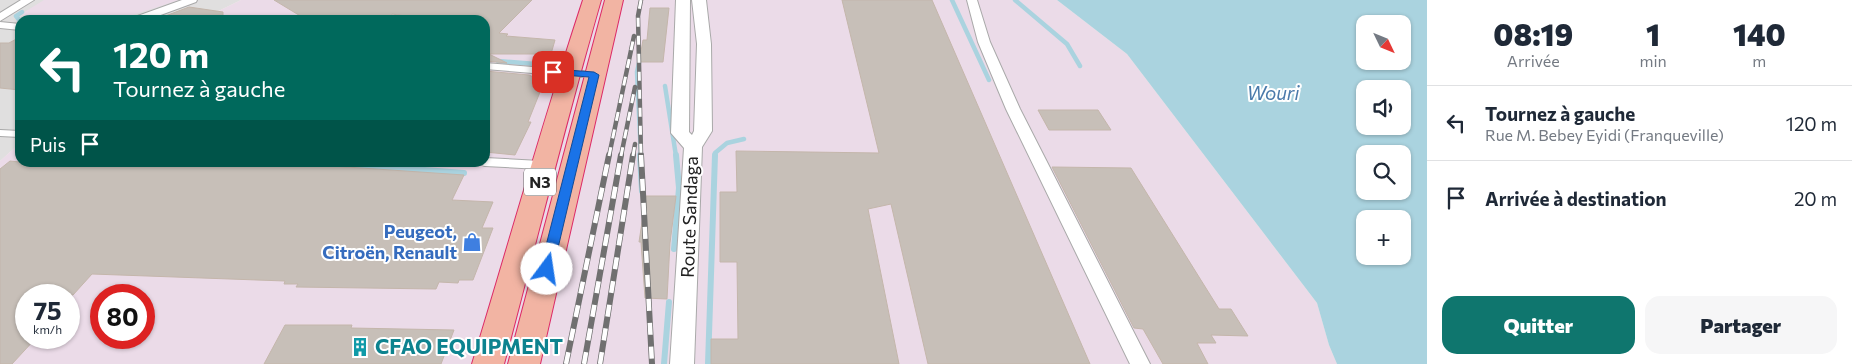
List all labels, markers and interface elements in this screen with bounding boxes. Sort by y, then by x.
north arrow [1356,15,1411,70]
map controls [1356,15,1411,265]
text: 08:19 [1493,15,1573,52]
text: 1 [1646,15,1660,52]
text: 140 [1733,15,1786,52]
text: 120 m [113,32,209,75]
icon: left [30,35,95,100]
pin [532,51,574,93]
text: Arrivée [1507,51,1560,70]
text: min [1639,51,1667,70]
text: m [1752,51,1766,70]
icon: arrive [539,58,567,86]
text: Tournez à gauche [113,75,285,102]
button: sound [1356,80,1411,135]
water label: Wouri [1247,81,1300,104]
text: Tournez à gauche [1485,102,1635,125]
icon: left [1442,109,1470,137]
text: 120 m [1786,112,1837,135]
text: Rue M. Bebey Eyidi (Franqueville) [1485,125,1724,144]
icon: arrive [76,130,104,158]
text: Puis [30,133,66,156]
button: search [1356,145,1411,200]
street label: Route Sandaga [676,156,702,278]
road number: N3 [524,168,556,196]
icon: arrive [1442,184,1470,212]
text: Arrivée à destination [1485,187,1667,210]
text: 20 m [1794,187,1837,210]
button: + [1356,210,1411,265]
place label: Peugeot, Citroën, Renault [322,220,457,263]
shop icon: Peugeot, Citroën, Renault [461,231,483,253]
position arrow [520,242,572,294]
speed limit sign: 80 [90,284,155,349]
text: 75 [33,295,62,325]
button: Quitter [1442,296,1635,354]
button: Partager [1645,296,1837,354]
text: km/h [33,322,62,336]
place label: CFAO EQUIPMENT [375,333,564,358]
building icon: CFAO EQUIPMENT [349,336,371,358]

